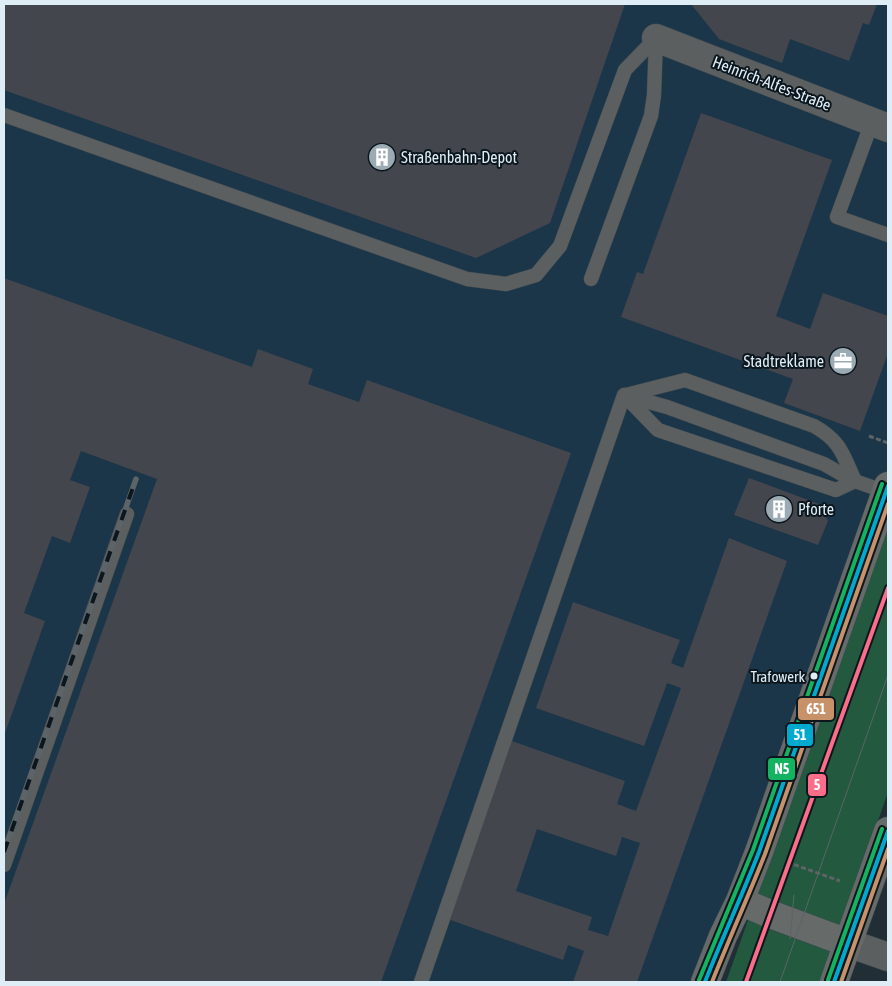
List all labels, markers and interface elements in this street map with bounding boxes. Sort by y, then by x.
street label: Heinrich-Alfes-Straße [710,52,834,114]
building icon: Straßenbahn-Depot [367,142,397,172]
place label: Straßenbahn-Depot [401,148,518,167]
office icon: Stadtreklame [828,346,858,376]
place label: Stadtreklame [744,352,824,370]
building icon: Pforte [764,494,794,524]
place label: Pforte [798,500,834,518]
place label: Trafowerk [751,668,805,685]
marker: Trafowerk [809,671,819,681]
line badge: 651 [797,697,835,721]
text: 651 [806,701,826,717]
line badge: 51 [786,723,814,747]
text: 51 [793,727,807,743]
line badge: N5 [767,757,796,781]
text: N5 [775,761,790,777]
line badge: 5 [807,773,827,797]
text: 5 [814,777,821,793]

